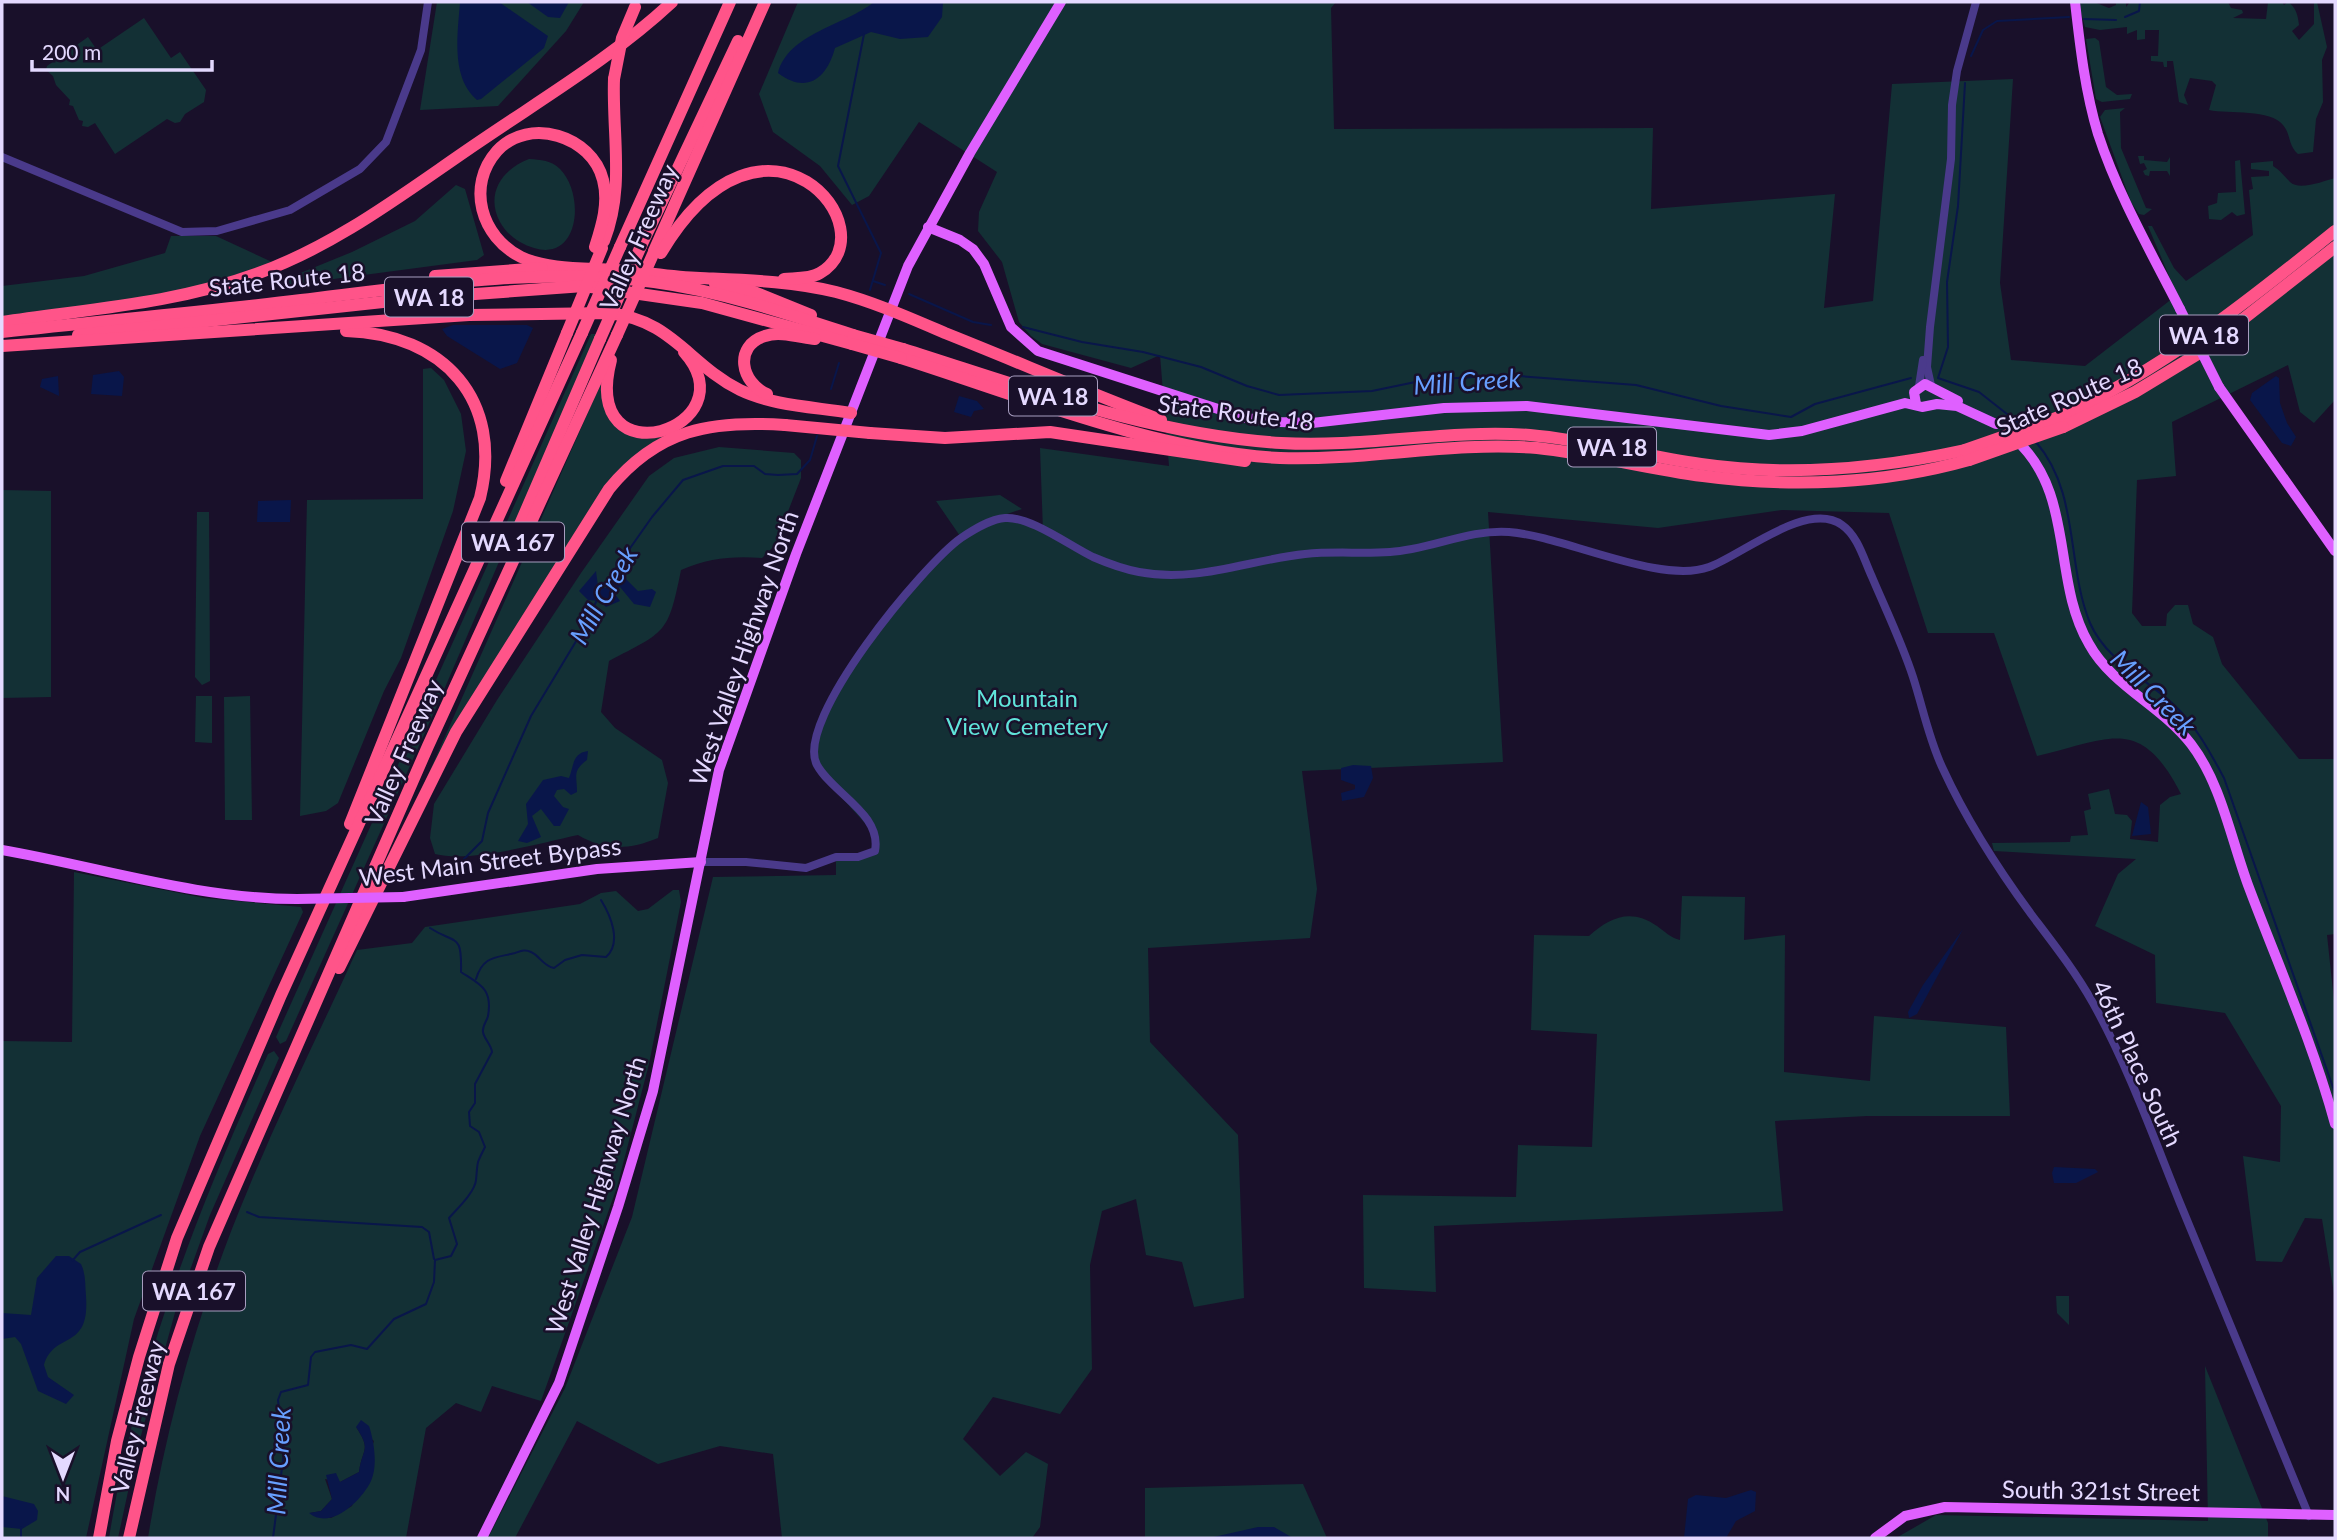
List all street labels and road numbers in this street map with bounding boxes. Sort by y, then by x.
street label: Valley Freeway [593,159,683,315]
street label: State Route 18 [208,256,366,302]
road number: WA 18 [385,278,473,316]
road number: WA 18 [2160,316,2248,354]
street label: State Route 18 [1992,351,2146,441]
road number: WA 18 [1009,376,1097,416]
street label: State Route 18 [1156,388,1316,436]
road number: WA 18 [1568,428,1656,466]
street label: West Valley Highway North [682,507,804,789]
road number: WA 167 [462,522,564,562]
street label: Valley Freeway [358,674,448,830]
street label: West Main Street Bypass [357,831,623,891]
street label: 46th Place South [2087,975,2189,1151]
street label: West Valley Highway North [539,1053,651,1337]
road number: WA 167 [143,1272,245,1310]
street label: Valley Freeway [104,1337,170,1497]
street label: South 321st Street [2002,1474,2201,1506]

